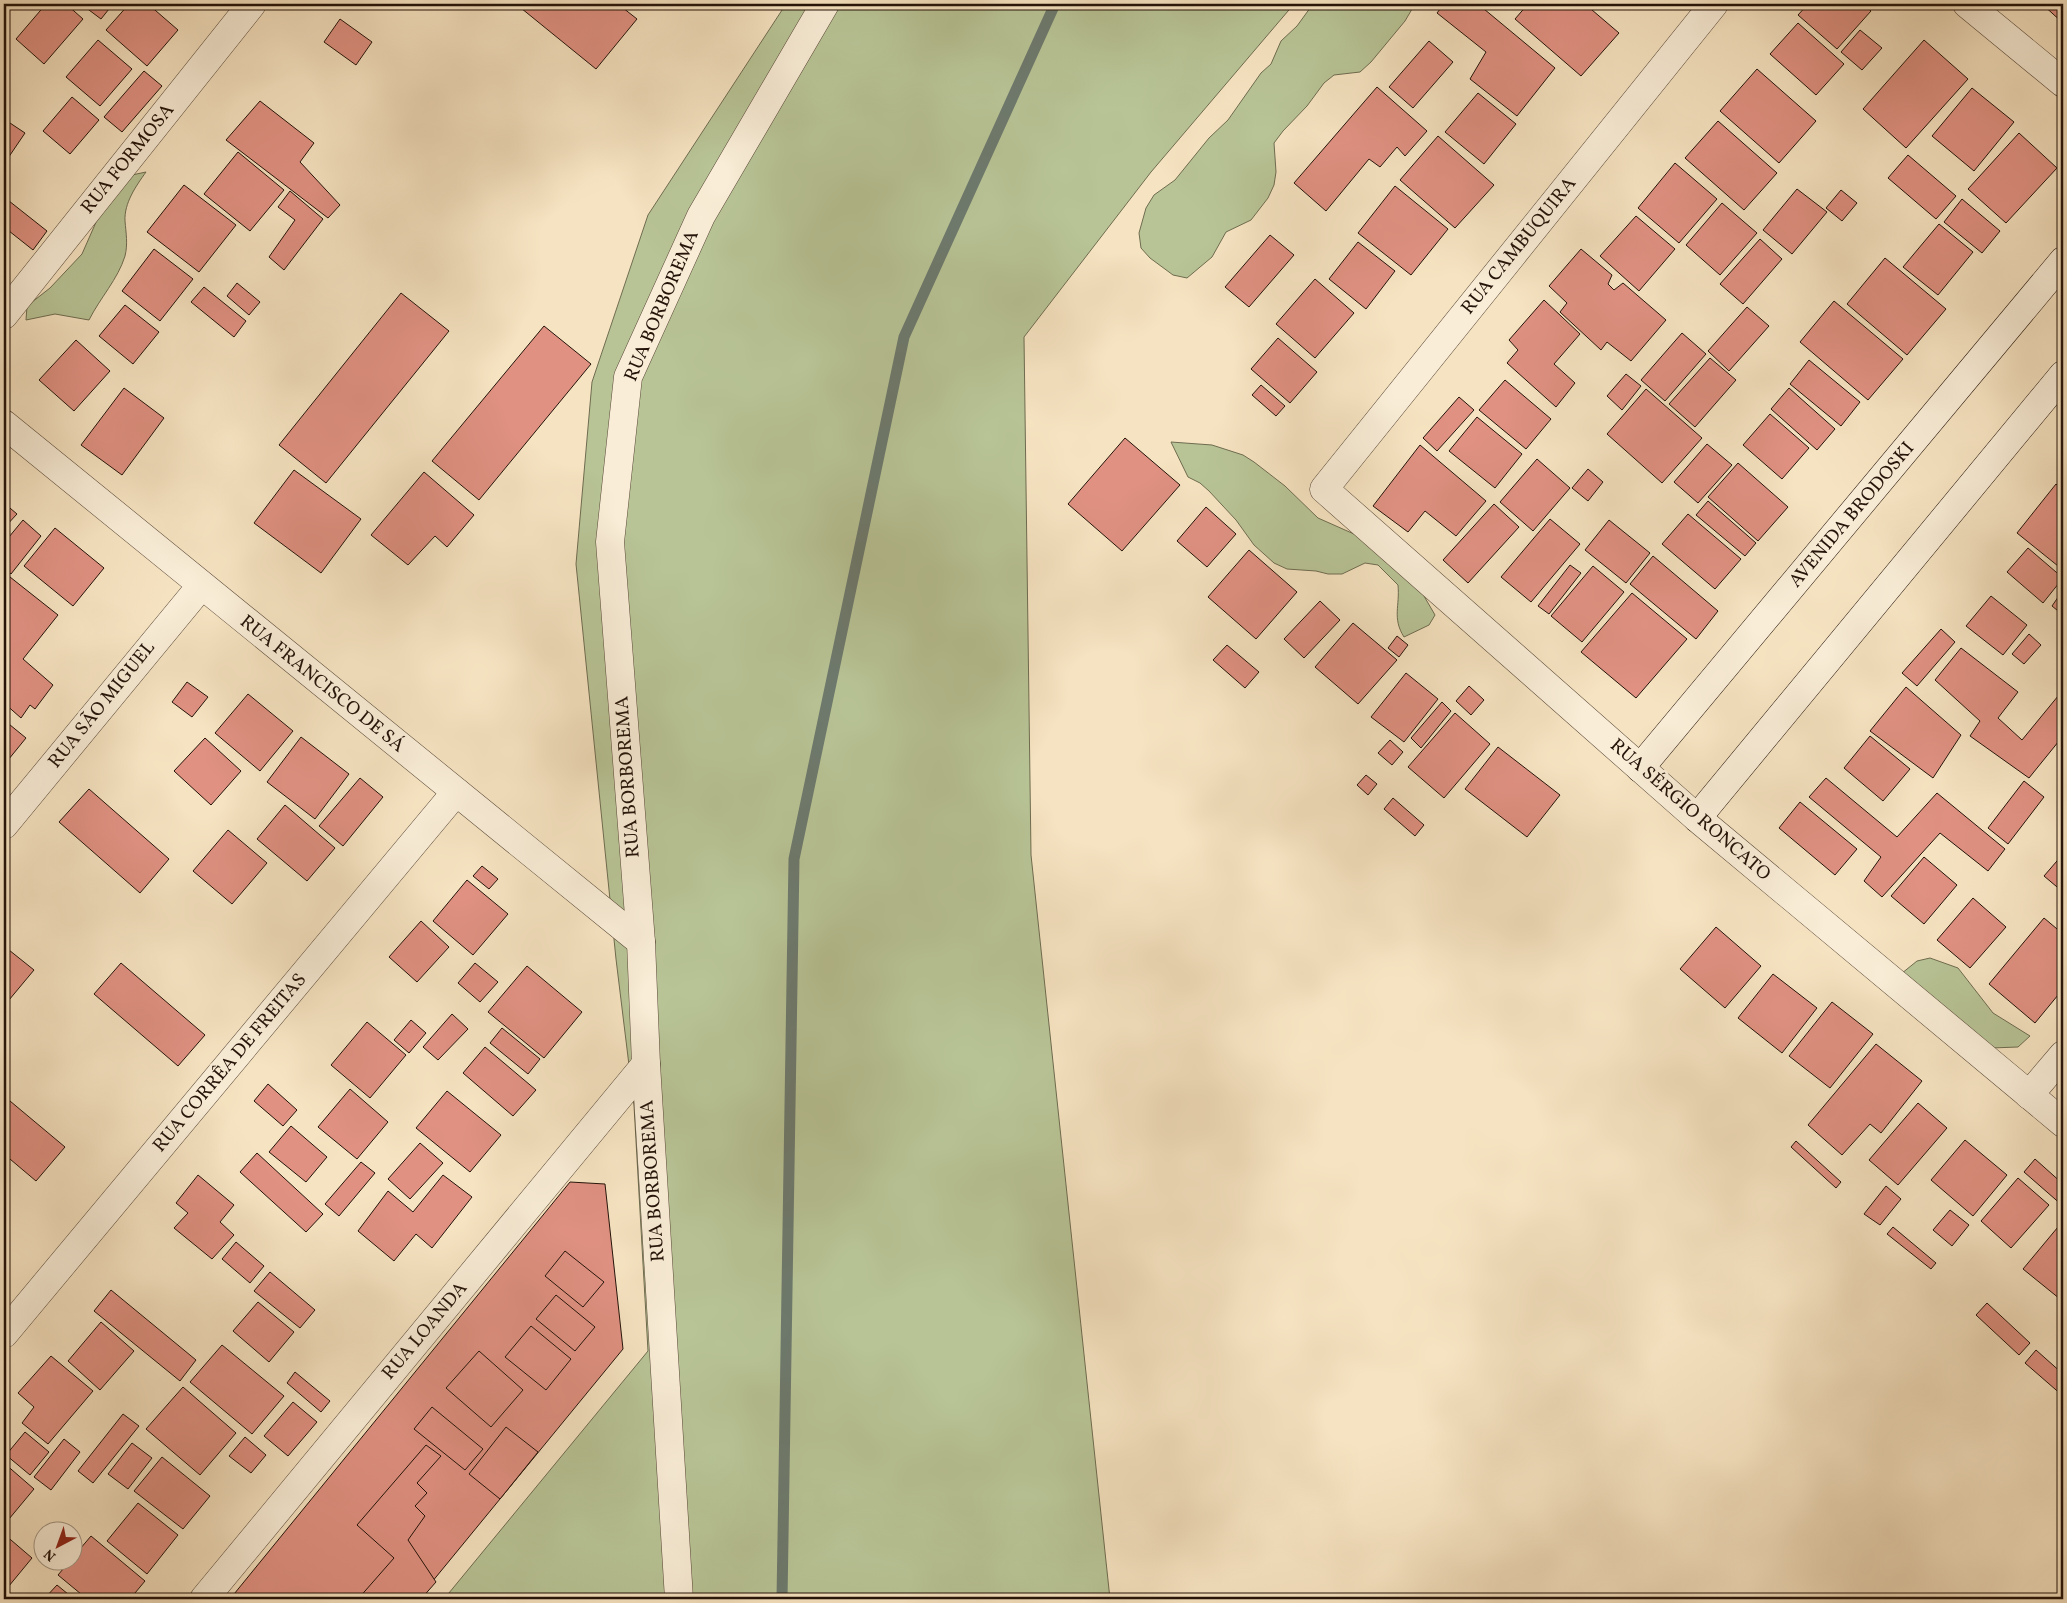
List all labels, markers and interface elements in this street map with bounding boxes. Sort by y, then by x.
street label: RUA FORMOSA [75,98,181,220]
street label: RUA CAMBUQUIRA [1455,172,1583,320]
street label: RUA BORBOREMA [618,226,706,386]
street label: AVENIDA BRODOSKI [1783,437,1921,593]
street label: RUA FRANCISCO DE SÁ [234,609,410,759]
street label: RUA SÃO MIGUEL [43,636,162,774]
street label: RUA BORBOREMA [609,695,647,859]
street label: RUA SÉRGIO RONCATO [1604,733,1776,887]
street label: RUA CORRÊA DE FREITAS [147,968,313,1158]
street label: RUA BORBOREMA [634,1099,672,1263]
street label: RUA LOANDA [376,1276,474,1386]
north arrow [32,1520,82,1570]
text: N [40,1544,61,1565]

